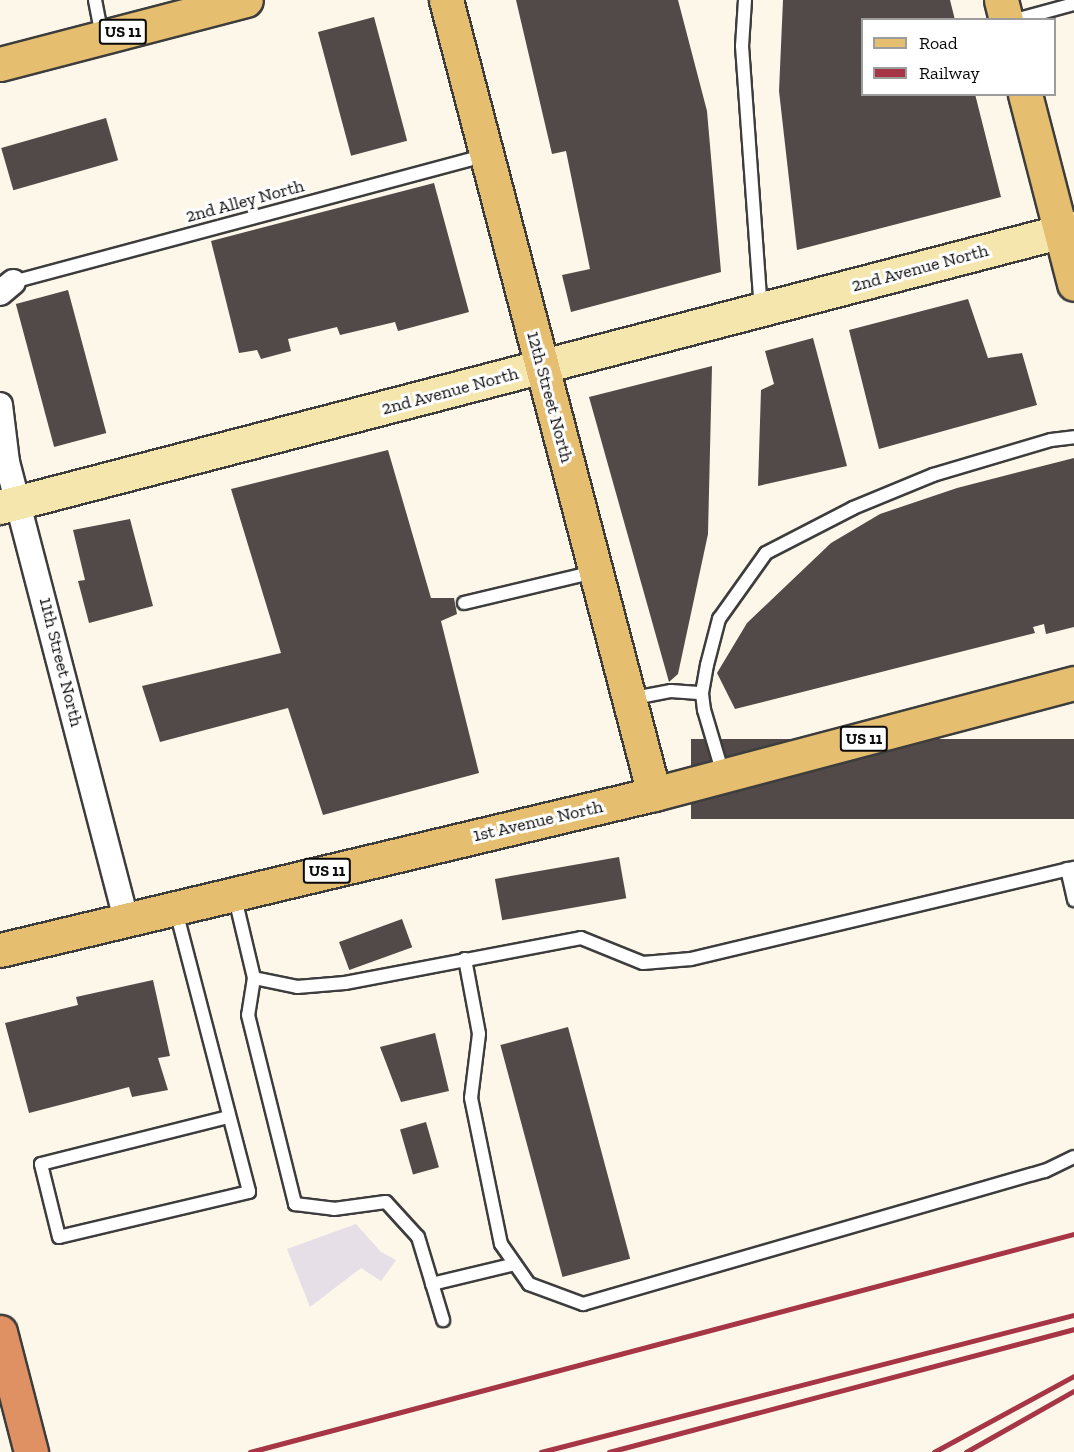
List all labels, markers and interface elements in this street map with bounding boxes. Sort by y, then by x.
legend [861,18,1056,96]
road number: US 11 [98,19,148,45]
text: Road [919,32,958,54]
text: Railway [919,62,980,84]
street label: 2nd Alley North [183,175,307,227]
street label: 2nd Avenue North [849,239,991,297]
street label: 12th Street North [522,329,578,465]
street label: 2nd Avenue North [379,362,521,420]
street label: 11th Street North [34,595,88,729]
road number: US 11 [838,726,890,752]
street label: 1st Avenue North [471,796,605,846]
road number: US 11 [302,858,352,884]

